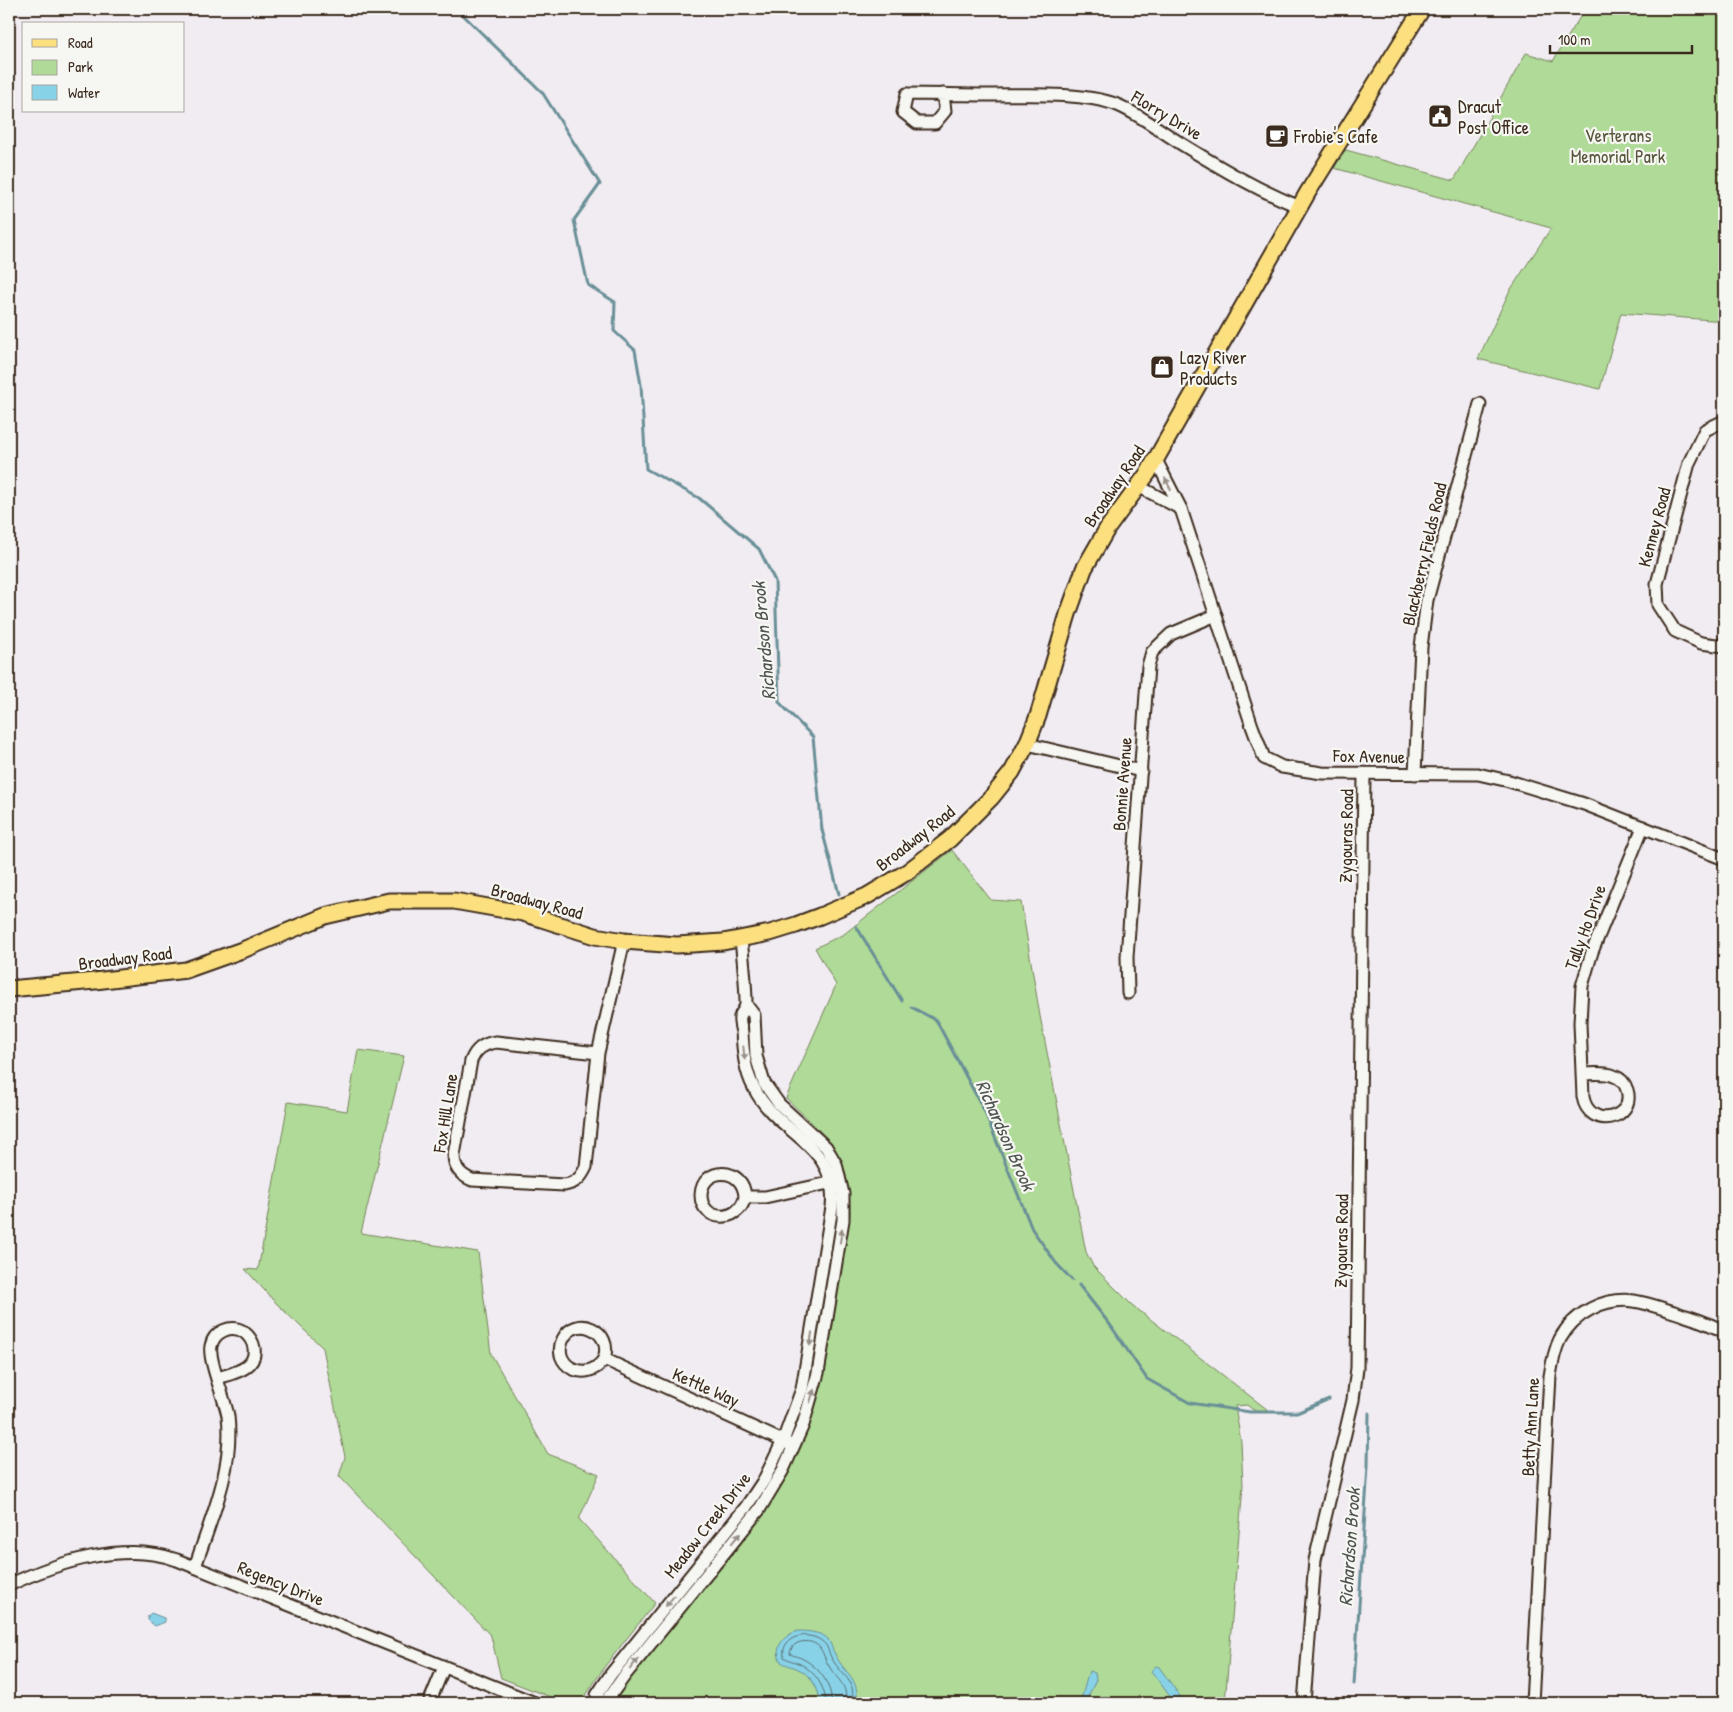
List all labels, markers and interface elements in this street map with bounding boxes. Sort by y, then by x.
legend [22,22,185,112]
scale bar [1550,22,1693,54]
text: 100 m [1558,29,1591,50]
text: Road [68,32,93,53]
text: Park [68,56,93,77]
text: Water [68,82,100,103]
street label: Florry Drive [1126,84,1207,146]
place label: Dracut Post Office [1458,94,1529,140]
public building icon: Dracut Post Office [1427,103,1453,129]
cafe icon: Frobie's Cafe [1264,123,1290,149]
park label: Verterans Memorial Park [1571,123,1666,169]
place label: Frobie's Cafe [1293,124,1378,149]
place label: Lazy River Products [1180,345,1247,391]
shop icon: Lazy River Products [1149,354,1175,380]
street label: Broadway Road [1077,440,1151,532]
one-way arrow [1164,477,1172,491]
street label: Blackberry Fields Road [1395,480,1453,628]
street label: Kenney Road [1631,485,1677,569]
water label: Richardson Brook [745,579,781,701]
street label: Bonnie Avenue [1106,736,1138,832]
street label: Fox Avenue [1332,743,1405,769]
street label: Zygouras Road [1333,789,1359,883]
street label: Broadway Road [870,799,960,877]
street label: Broadway Road [488,877,586,925]
street label: Tally Ho Drive [1558,881,1612,973]
street label: Broadway Road [77,940,173,976]
one-way arrow [740,1045,748,1061]
street label: Fox Hill Lane [426,1072,464,1155]
water label: Richardson Brook [970,1076,1043,1196]
street label: Zygouras Road [1328,1194,1354,1288]
one-way arrow [837,1227,845,1243]
one-way arrow [806,1332,814,1348]
street label: Kettle Way [669,1361,744,1413]
street label: Betty Ann Lane [1515,1377,1545,1477]
one-way arrow [808,1388,816,1403]
street label: Meadow Creek Drive [658,1467,756,1583]
water label: Richardson Brook [1332,1485,1366,1607]
one-way arrow [731,1532,742,1545]
street label: Regency Drive [234,1554,328,1612]
one-way arrow [665,1594,676,1607]
one-way arrow [628,1658,639,1671]

